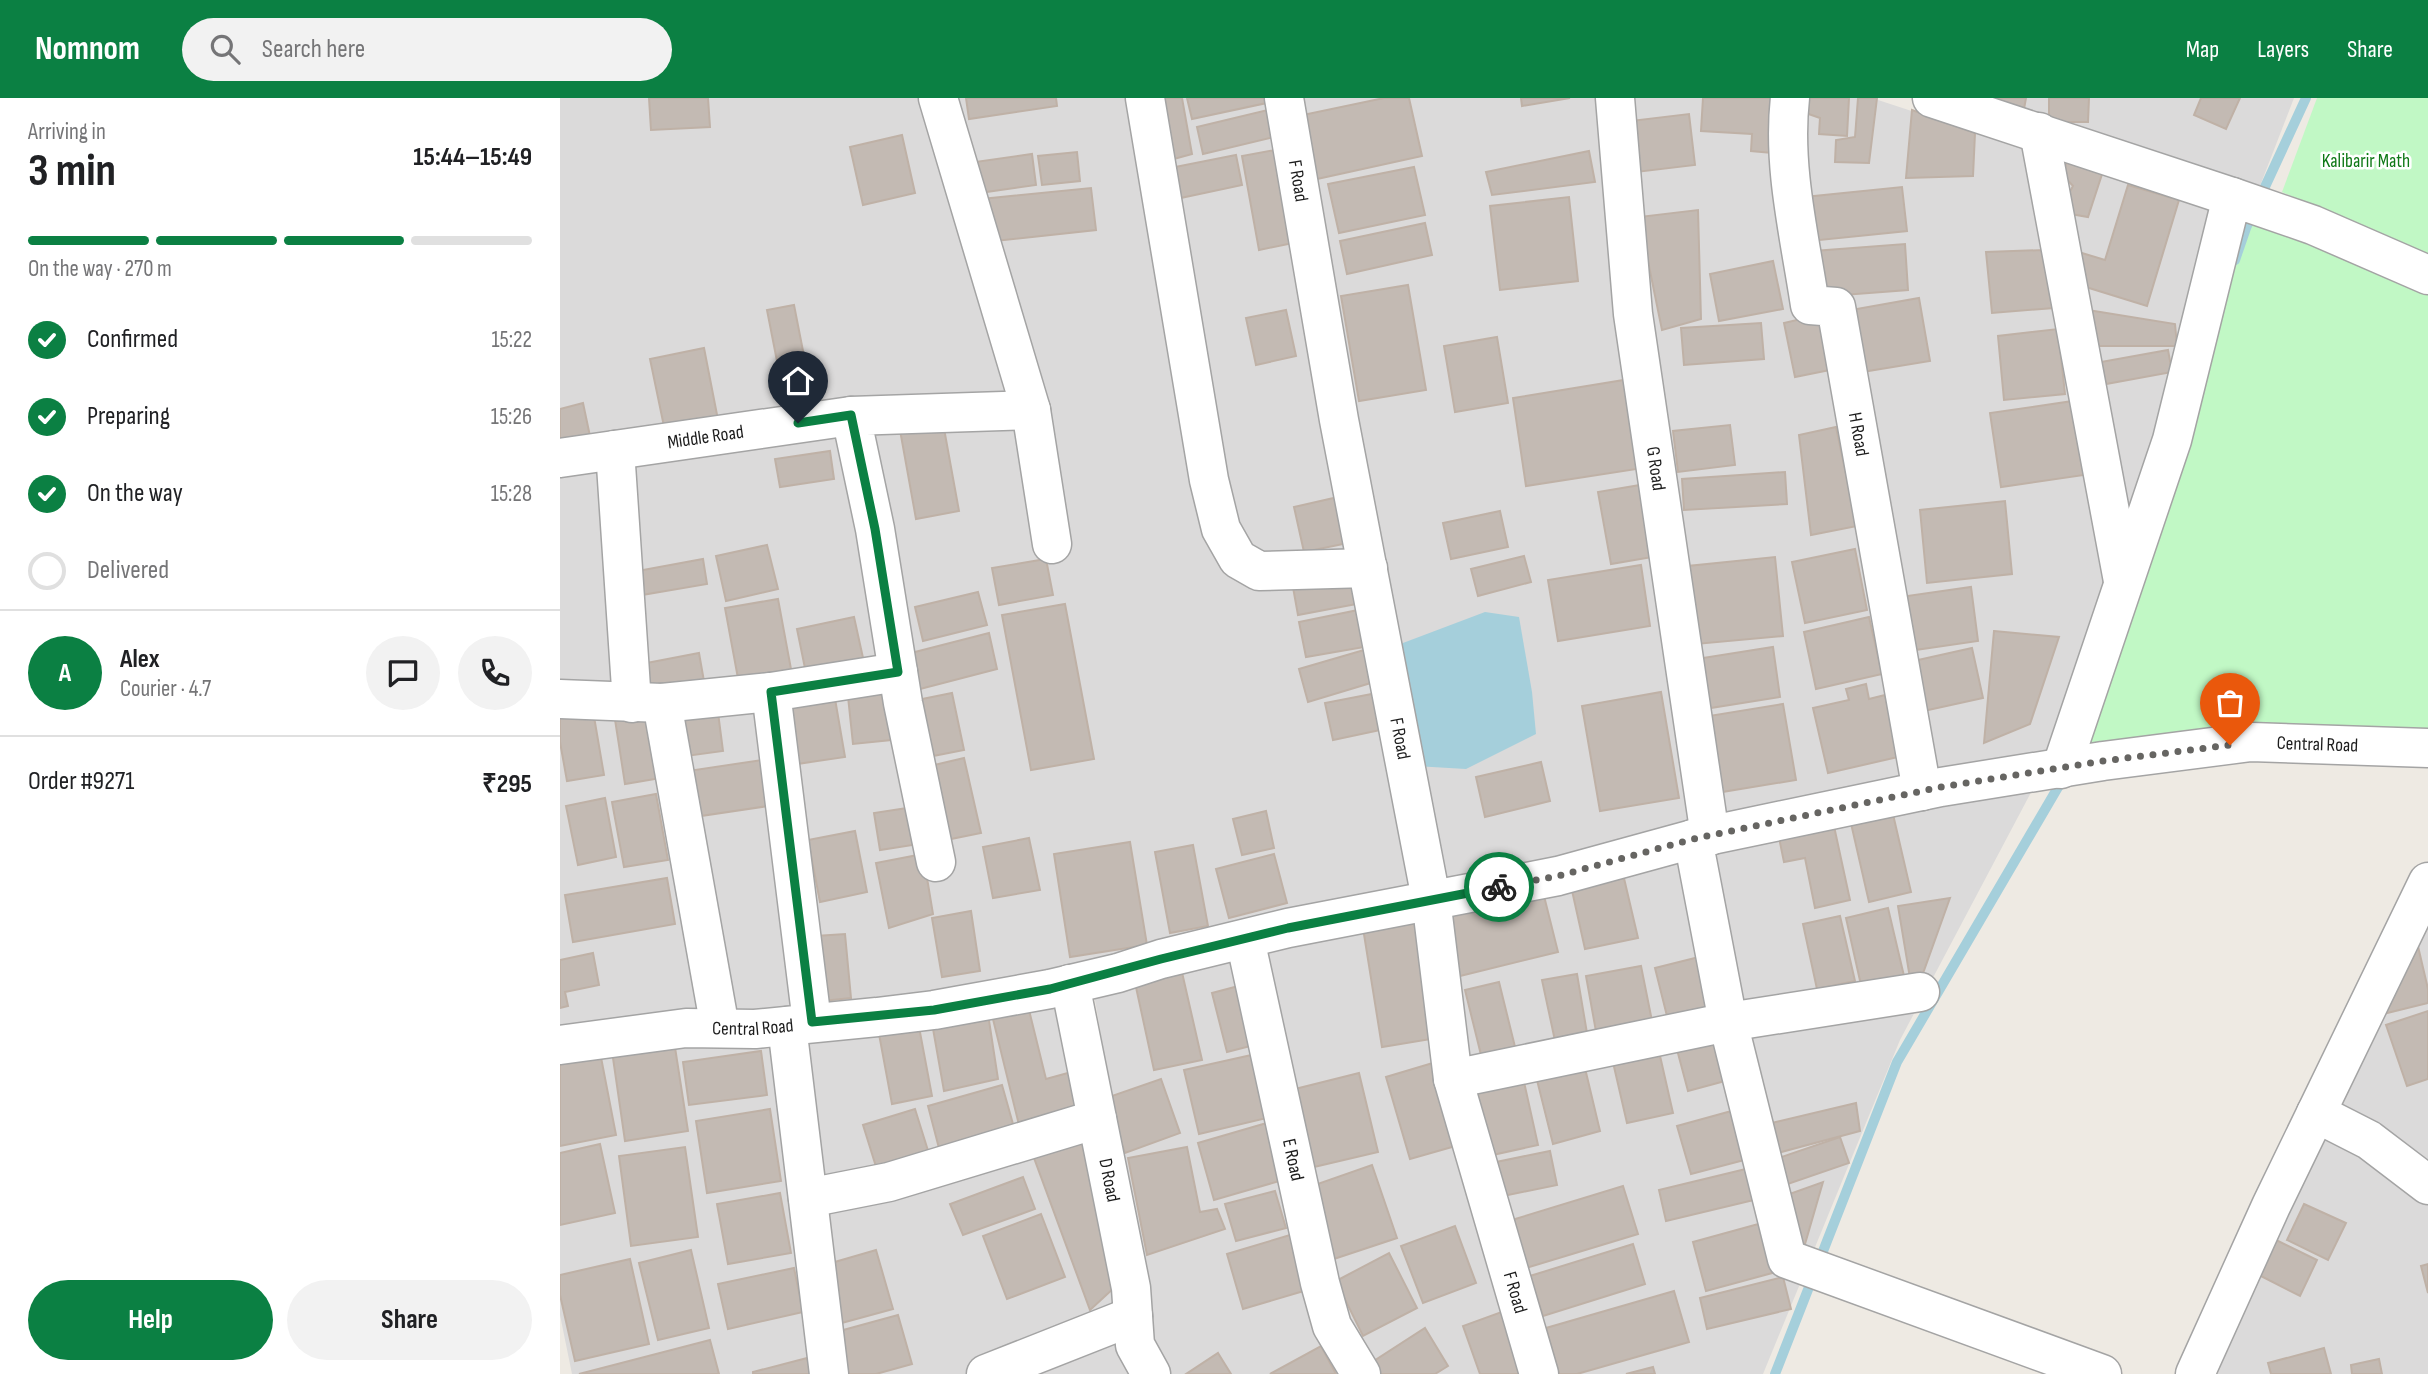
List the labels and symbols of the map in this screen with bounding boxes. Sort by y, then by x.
park label: Kalibarir Math [2322,150,2410,173]
street label: F Road [1283,158,1313,204]
pin [768,351,828,423]
street label: H Road [1843,410,1874,458]
street label: Middle Road [666,420,745,454]
street label: G Road [1641,445,1670,492]
pin [2200,673,2260,745]
street label: F Road [1385,716,1415,761]
street label: Central Road [2276,731,2359,757]
courier [1464,852,1534,922]
street label: Central Road [712,1014,795,1041]
street label: E Road [1277,1137,1309,1183]
street label: D Road [1094,1156,1125,1204]
street label: F Road [1498,1269,1532,1316]

